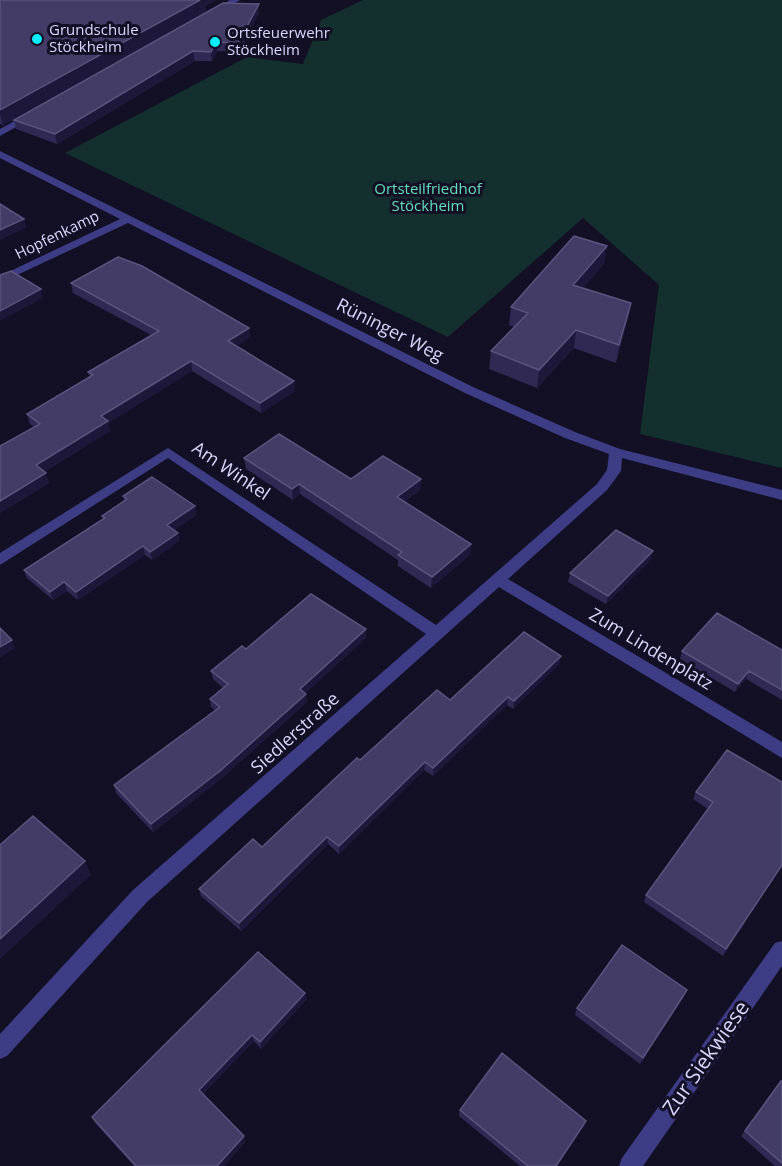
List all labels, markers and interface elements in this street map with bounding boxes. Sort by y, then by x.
place label: Grundschule Stöckheim [49,19,139,56]
place label: Ortsfeuerwehr Stöckheim [227,22,330,59]
marker: Grundschule Stöckheim [30,32,44,46]
marker: Ortsfeuerwehr Stöckheim [208,35,222,49]
park label: Ortsteilfriedhof Stöckheim [374,178,483,215]
street label: Hopfenkamp [11,205,102,263]
street label: Rüninger Weg [333,292,448,367]
street label: Am Winkel [188,435,275,505]
street label: Zum Lindenplatz [585,602,718,695]
street label: Siedlerstraße [245,686,344,778]
street label: Zur Siekwiese [655,995,755,1120]

